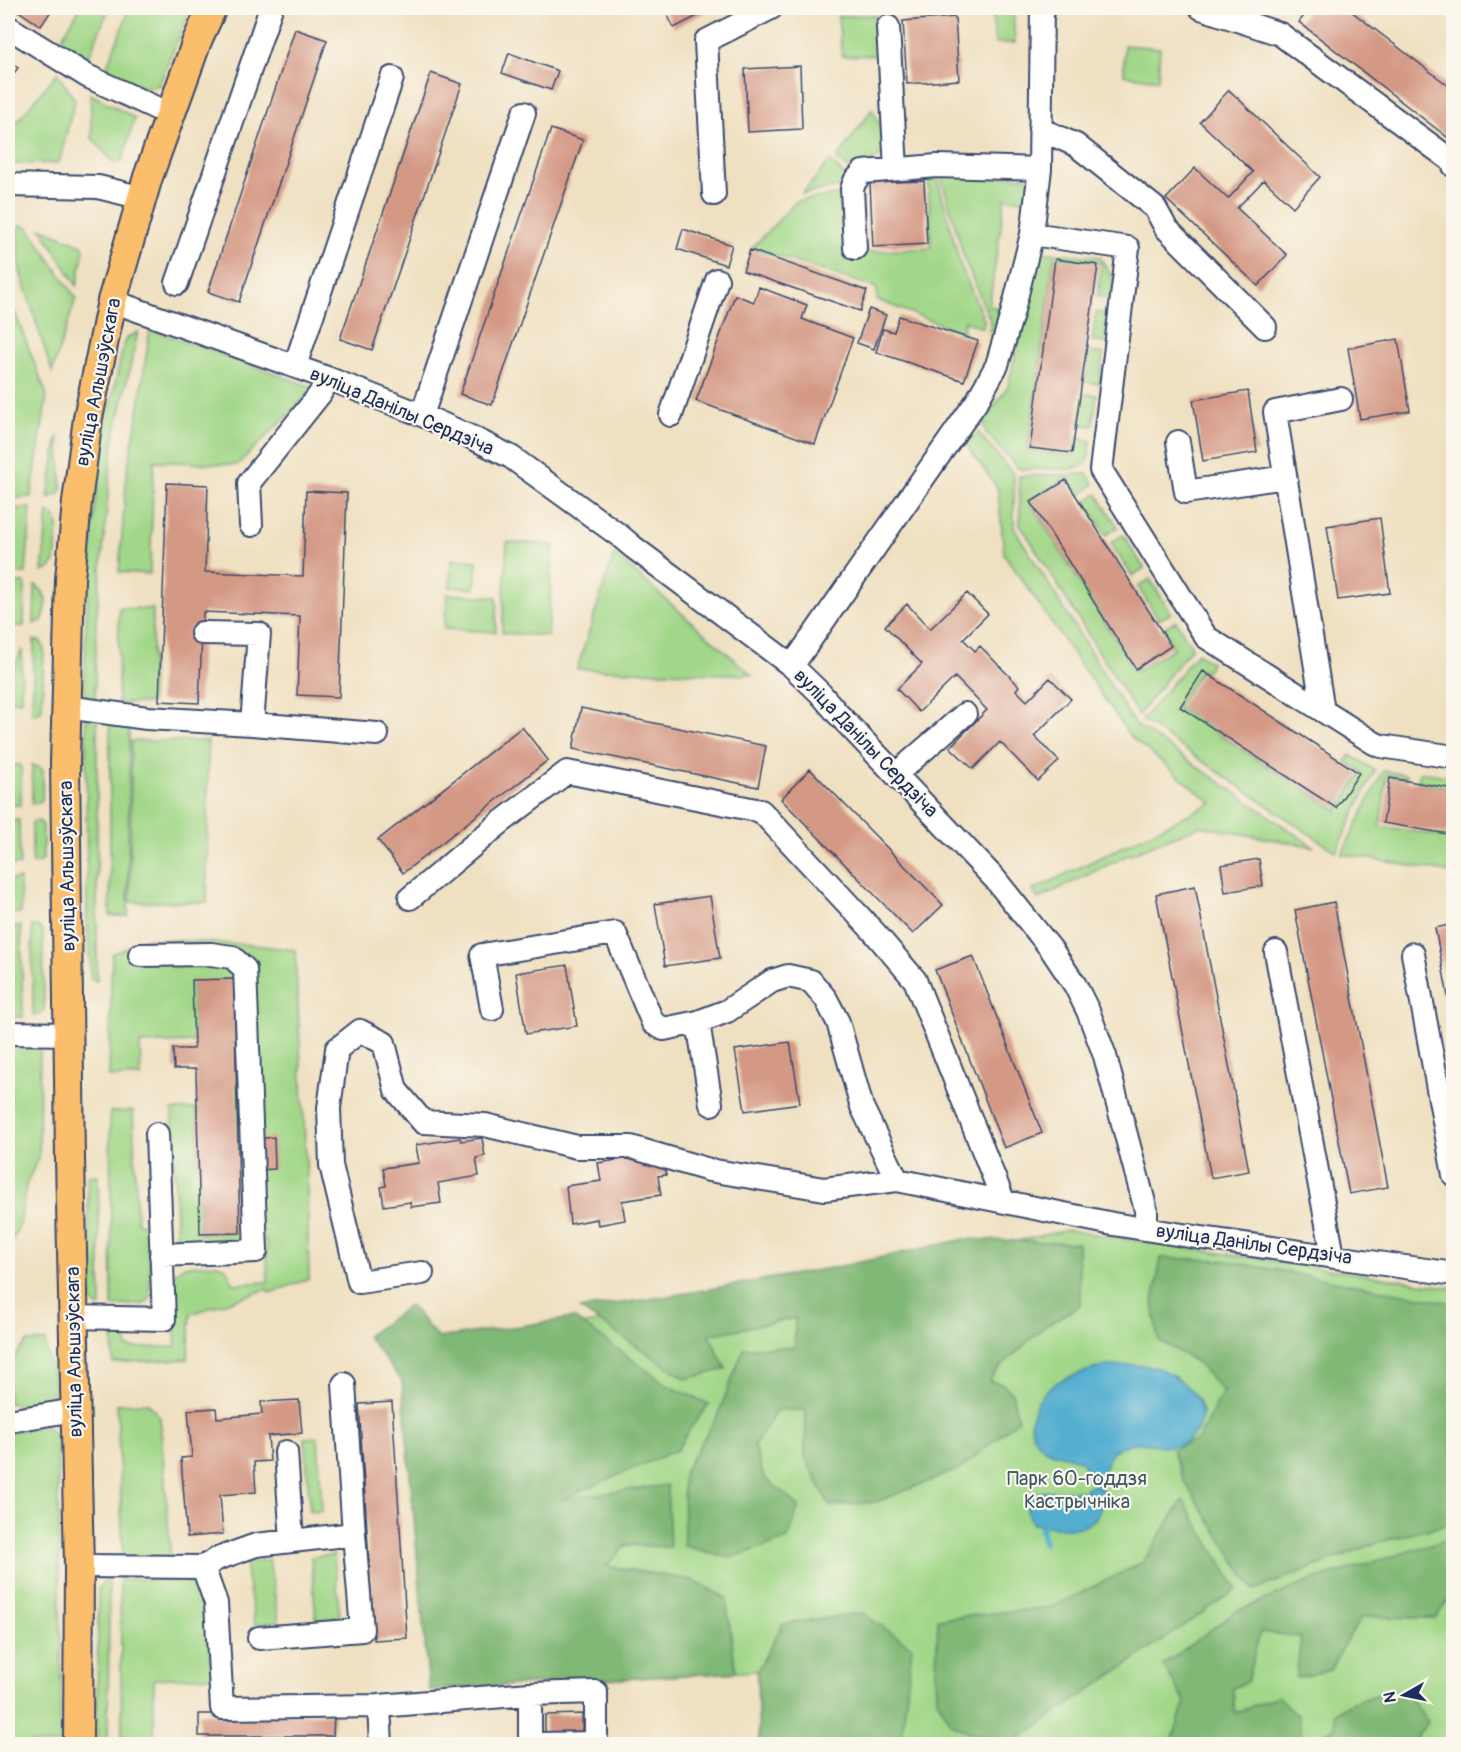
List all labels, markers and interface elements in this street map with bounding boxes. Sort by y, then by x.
street label: вуліца Альшэўскага [69,296,127,468]
street label: вуліца Данілы Сердзіча [306,361,498,461]
street label: вуліца Данілы Сердзіча [788,663,944,823]
street label: вуліца Альшэўскага [53,780,81,952]
street label: вуліца Данілы Сердзіча [1154,1218,1354,1270]
street label: вуліца Альшэўскага [60,1266,88,1438]
park label: Парк 60-годдзя Кастрычніка [1007,1466,1147,1514]
north arrow [1374,1665,1434,1725]
text: N [1379,1690,1401,1704]

